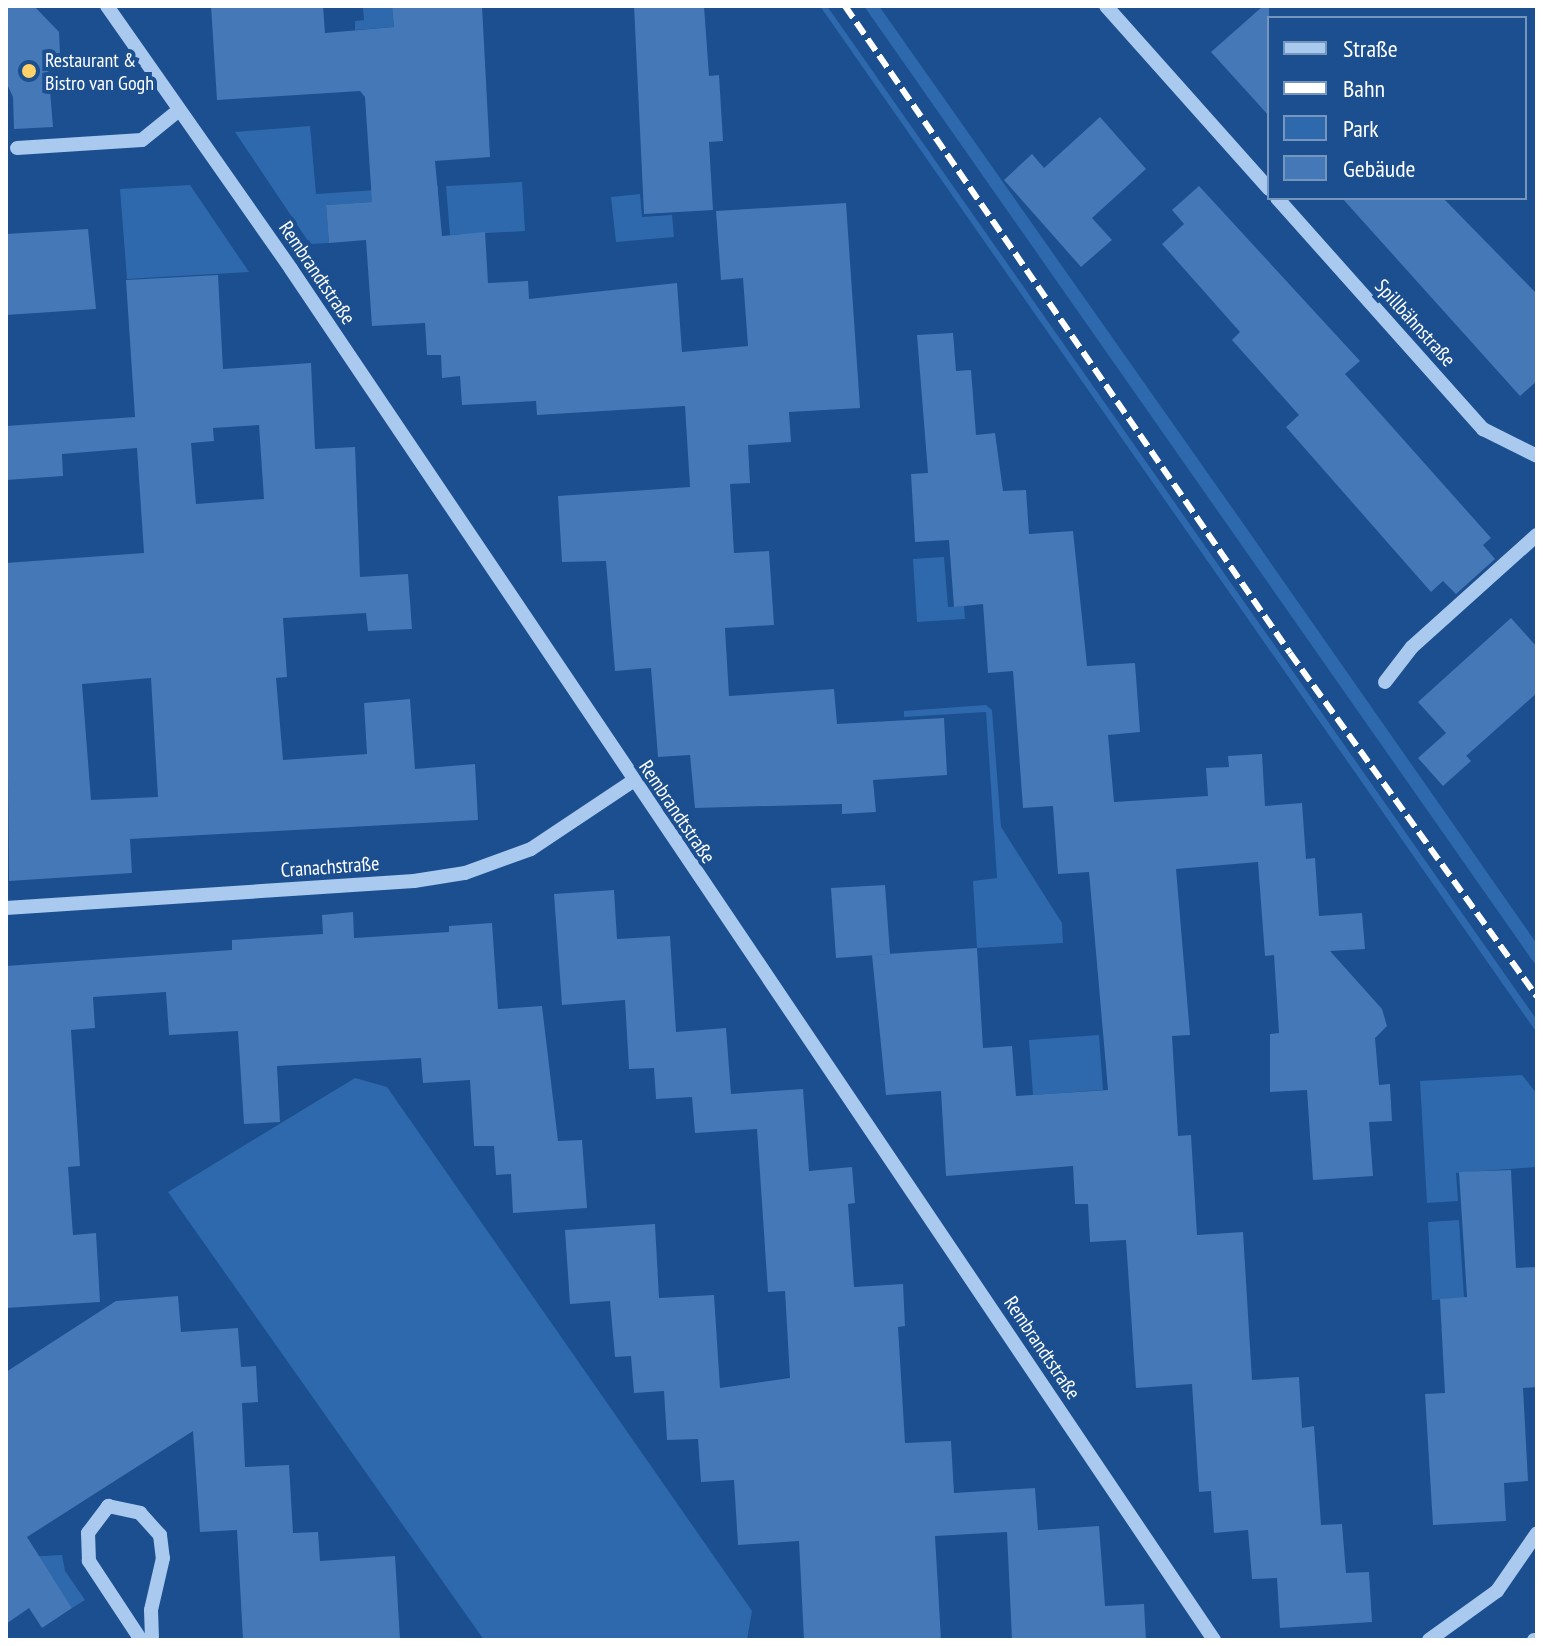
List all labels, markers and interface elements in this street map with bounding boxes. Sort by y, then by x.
legend [1267,16,1527,200]
text: Straße [1343,33,1398,64]
place label: Restaurant & Bistro van Gogh [45,48,154,95]
marker: Restaurant & Bistro van Gogh [20,62,38,80]
text: Bahn [1343,73,1385,104]
text: Park [1343,113,1379,144]
text: Gebäude [1343,153,1415,184]
street label: Rembrandtstraße [274,217,360,329]
street label: Spillbähnstraße [1370,274,1460,372]
street label: Rembrandtstraße [634,756,720,868]
street label: Cranachstraße [280,852,380,882]
street label: Rembrandtstraße [999,1292,1085,1404]

